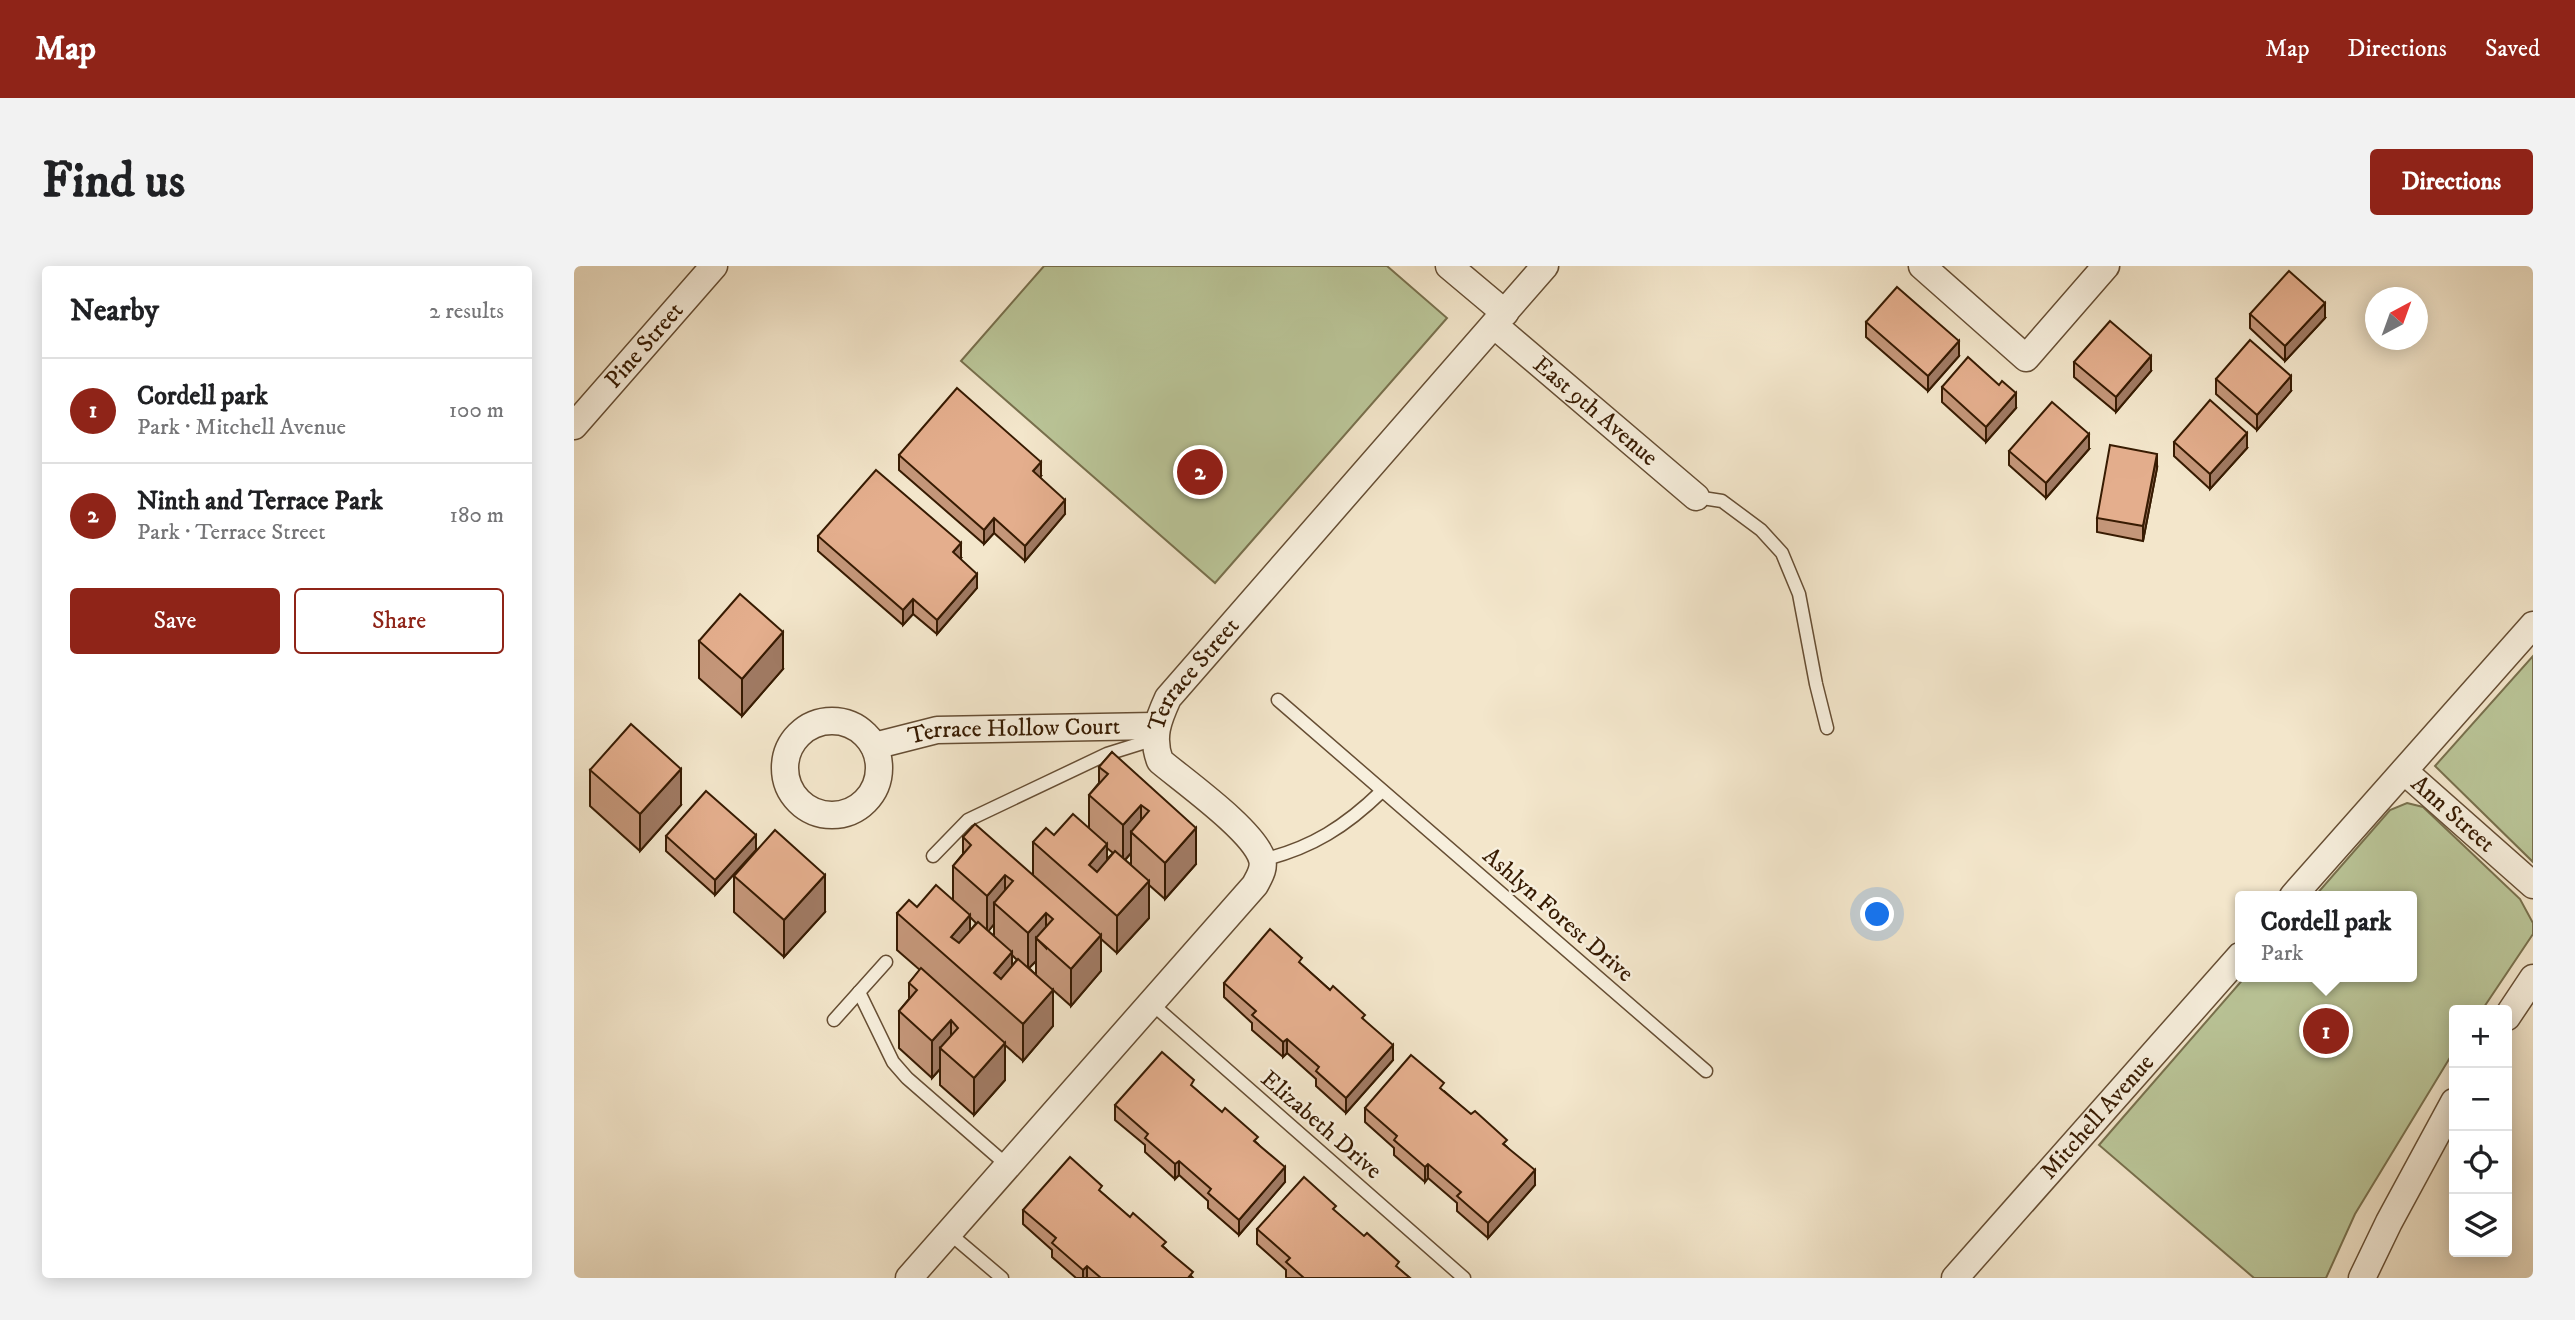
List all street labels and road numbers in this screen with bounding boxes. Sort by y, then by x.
street label: Pine Street [599,296,690,395]
street label: East 9th Avenue [1527,350,1664,473]
street label: Terrace Street [1142,611,1246,735]
street label: Terrace Hollow Court [905,712,1121,752]
street label: Ann Street [2404,769,2501,859]
street label: Ashlyn Forest Drive [1476,841,1640,989]
street label: Mitchell Avenue [2034,1048,2161,1186]
street label: Elizabeth Drive [1254,1064,1388,1186]

